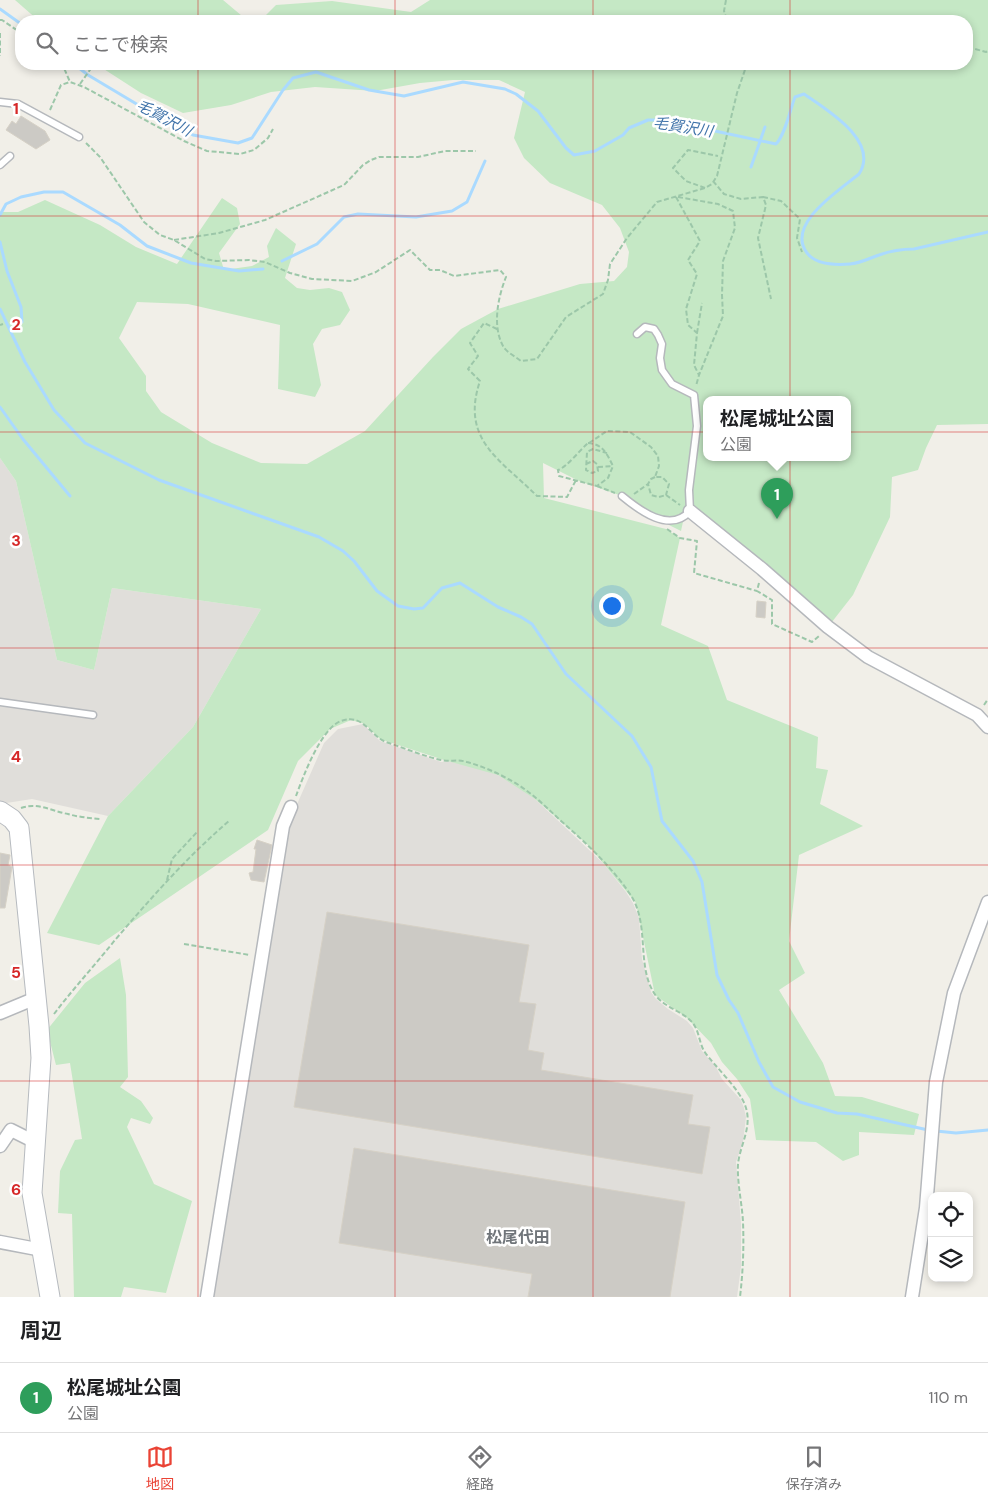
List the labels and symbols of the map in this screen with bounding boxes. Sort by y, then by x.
water label: 毛賀沢川 [133,95,197,142]
text: 1 [13,98,19,119]
water label: 毛賀沢川 [652,112,716,142]
text: 2 [11,314,21,335]
pin: 1 [761,478,793,519]
text: 3 [11,530,21,551]
your location [599,593,625,619]
text: 4 [11,746,21,767]
text: 5 [11,962,21,983]
text: 6 [11,1179,21,1200]
district label: 松尾代田 [486,1227,550,1248]

